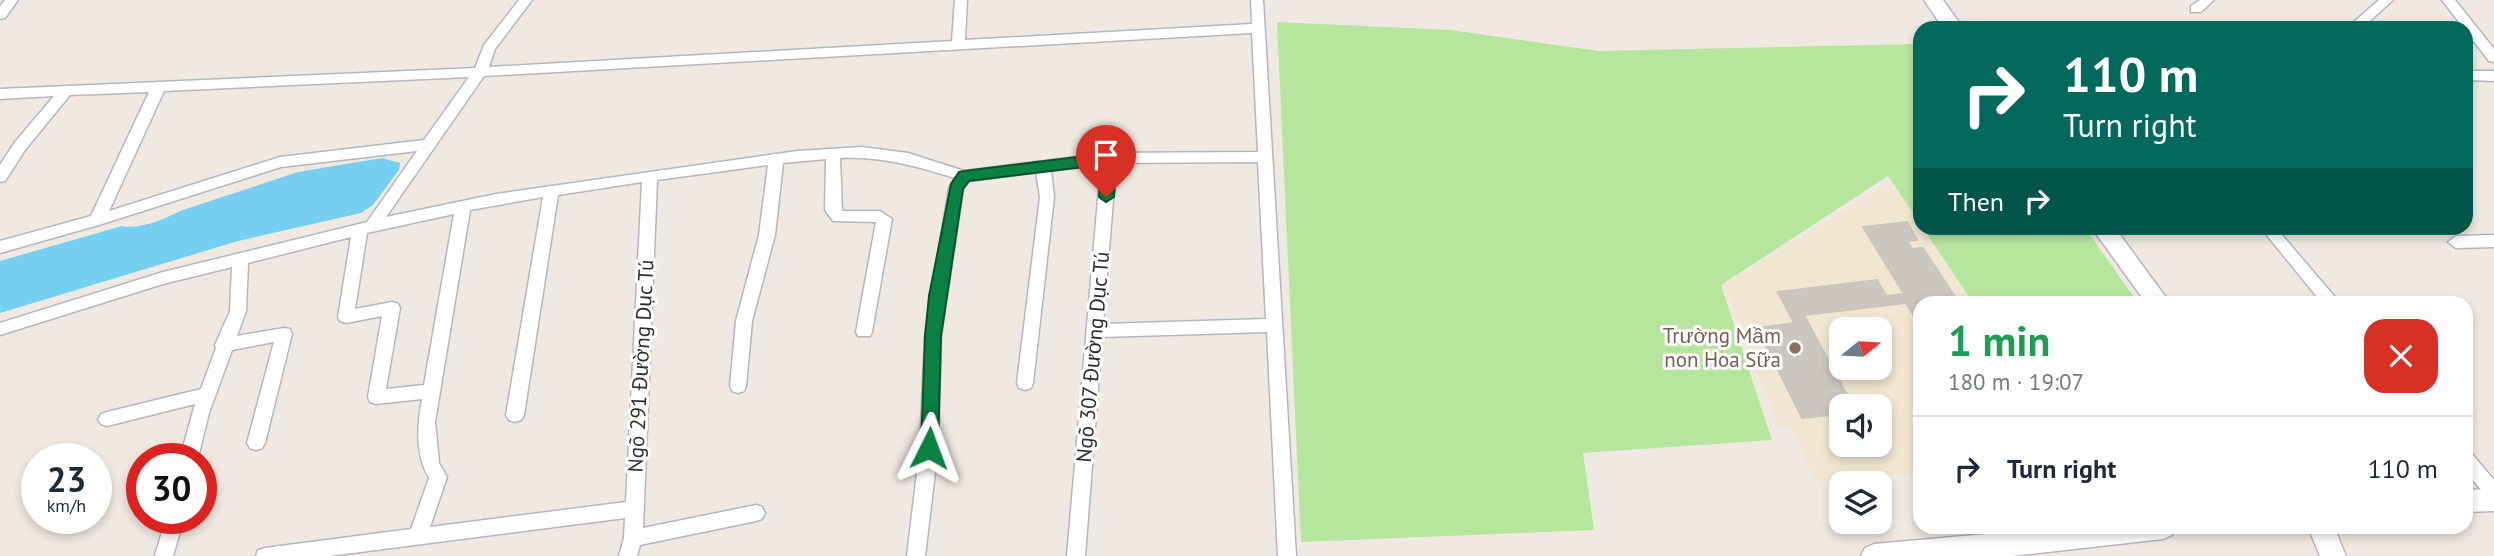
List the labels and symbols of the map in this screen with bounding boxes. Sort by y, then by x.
pin [1076,125,1136,197]
street label: Ngõ 307 Đường Dục Tú [1070,250,1115,464]
street label: Ngõ 291 Đường Dục Tú [621,259,660,473]
north arrow [1829,317,1892,380]
place label: Trường Mầm non Hoa Sữa [1663,322,1781,373]
marker: Trường Mầm non Hoa Sữa [1787,340,1803,356]
position arrow [892,411,966,485]
speed limit sign: 30 [126,443,217,534]

